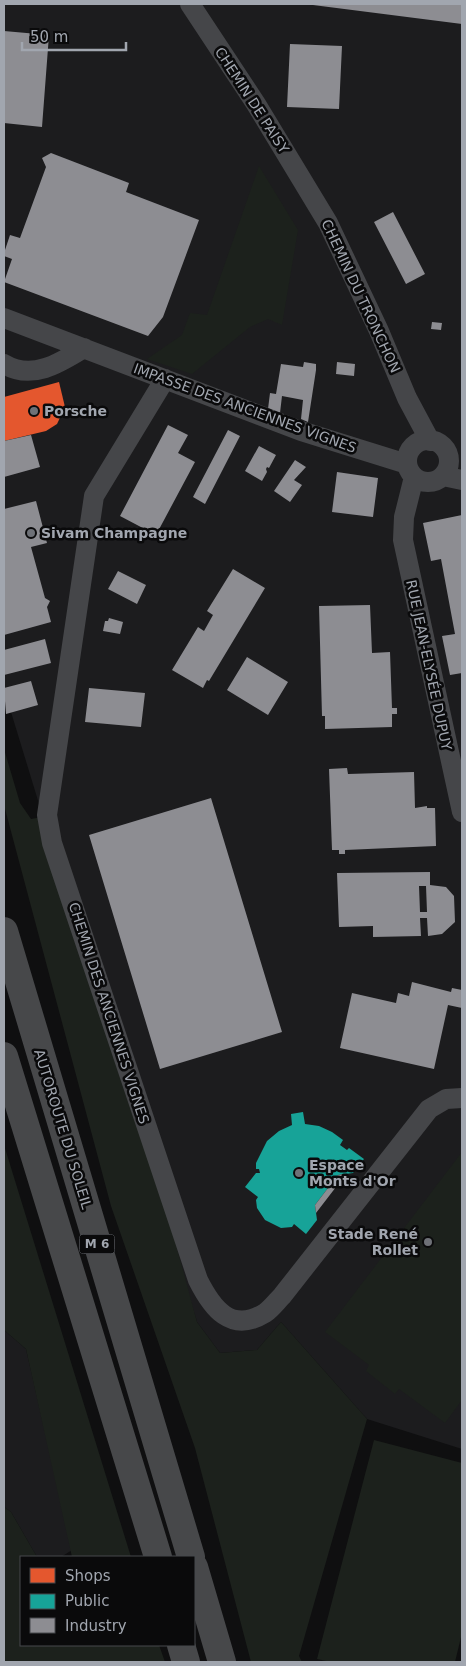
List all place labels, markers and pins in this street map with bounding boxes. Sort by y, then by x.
place label: Porsche [44,403,107,419]
marker: Porsche [28,405,40,417]
place label: Sivam Champagne [41,525,187,541]
marker: Sivam Champagne [25,527,37,539]
place label: Espace Monts d'Or [309,1157,396,1189]
marker: Espace Monts d'Or [293,1167,305,1179]
place label: Stade René Rollet [328,1226,418,1258]
marker: Stade René Rollet [422,1236,434,1248]

